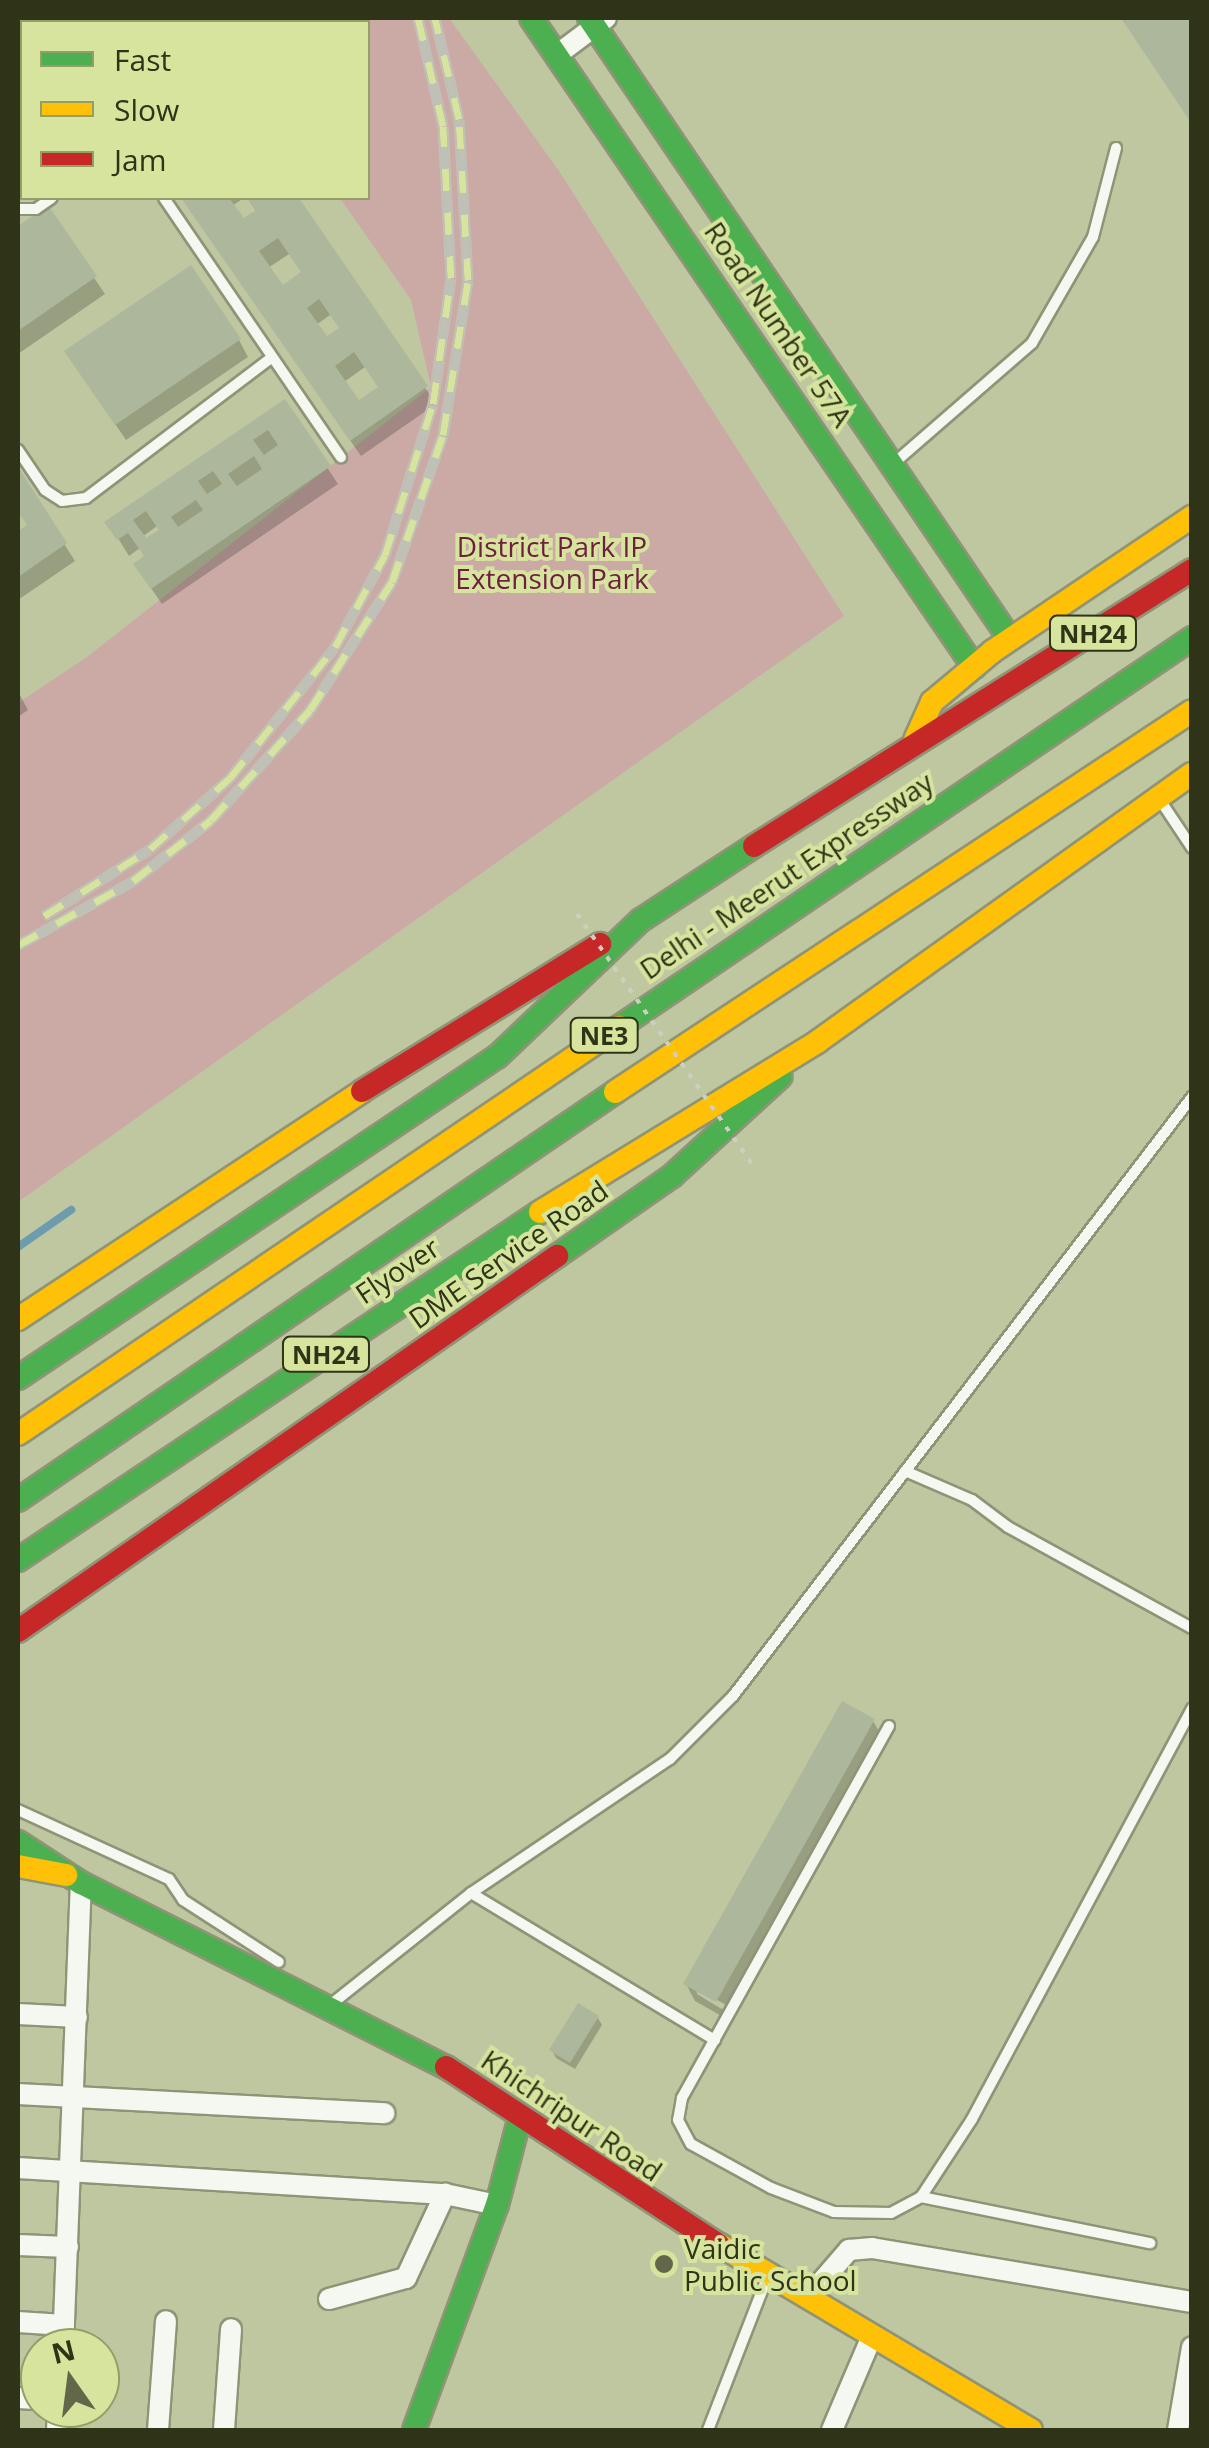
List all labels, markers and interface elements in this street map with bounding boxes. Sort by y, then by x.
legend [20,20,370,200]
text: Fast [114,39,171,80]
text: Slow [114,89,179,130]
text: Jam [114,139,167,180]
street label: Road Number 57A [698,215,860,433]
park label: District Park IP Extension Park [455,529,649,595]
road number: NH24 [1048,613,1138,653]
street label: Delhi - Meerut Expressway [633,764,939,986]
road number: NE3 [569,1015,639,1055]
street label: DME Service Road [402,1173,614,1335]
street label: Flyover [349,1230,445,1310]
road number: NH24 [281,1334,371,1374]
street label: Khichripur Road [475,2042,669,2188]
place label: Vaidic Public School [684,2231,857,2297]
marker: Vaidic Public School [653,2253,675,2275]
north arrow [20,2328,120,2428]
text: N [48,2330,79,2372]

